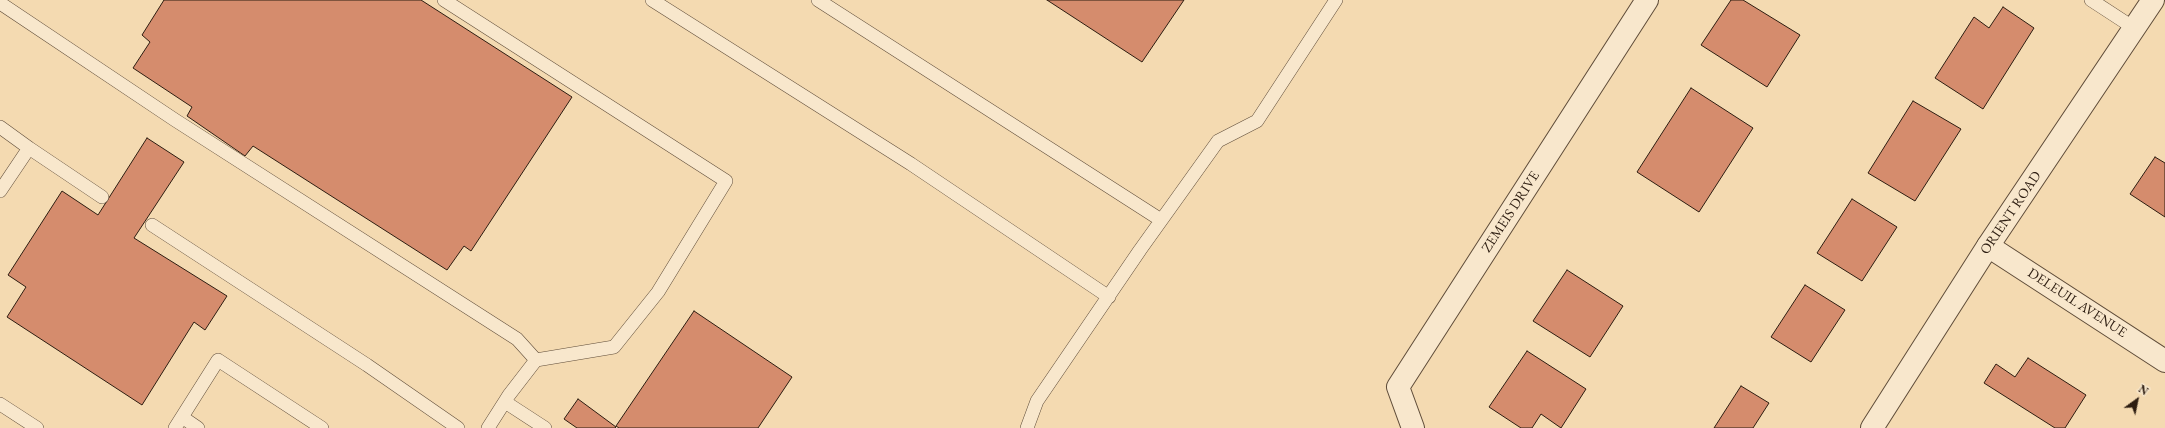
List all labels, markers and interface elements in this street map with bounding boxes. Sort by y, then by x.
street label: ZEMEIS DRIVE [1478,168,1544,256]
street label: ORIENT ROAD [1977,168,2045,258]
street label: DELEUIL AVENUE [2024,265,2130,341]
north arrow [2117,380,2157,420]
text: N [2136,382,2151,398]

